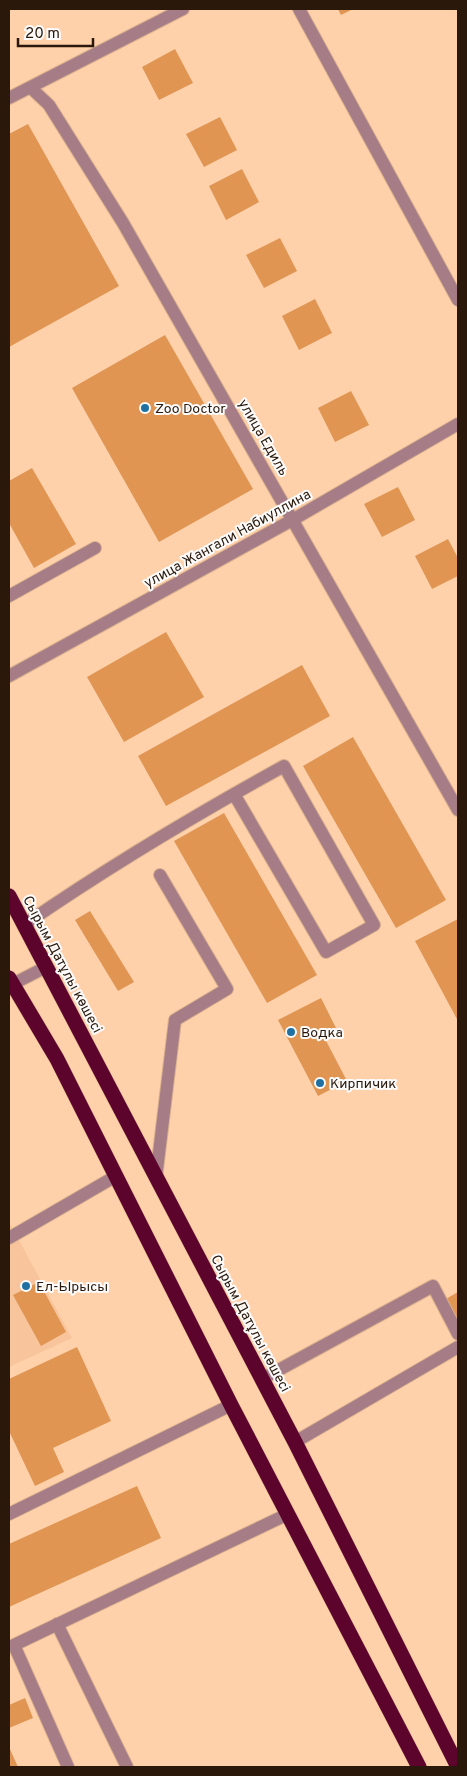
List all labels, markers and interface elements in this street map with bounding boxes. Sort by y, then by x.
scale bar [18,15,92,47]
text: 20 m [25,25,60,44]
street label: улица Едиль [234,396,291,479]
place label: Zoo Doctor [155,401,226,418]
marker: Zoo Doctor [139,402,151,414]
street label: улица Жангали Набиуллина [141,486,314,592]
street label: Сырым Датұлы көшесі [18,893,105,1036]
place label: Водка [301,1025,343,1042]
marker: Водка [285,1026,297,1038]
place label: Кирпичик [330,1076,396,1093]
marker: Кирпичик [314,1077,326,1089]
street label: Сырым Датұлы көшесі [206,1252,293,1395]
place label: Ел-Ырысы [36,1279,108,1296]
marker: Ел-Ырысы [20,1280,32,1292]

